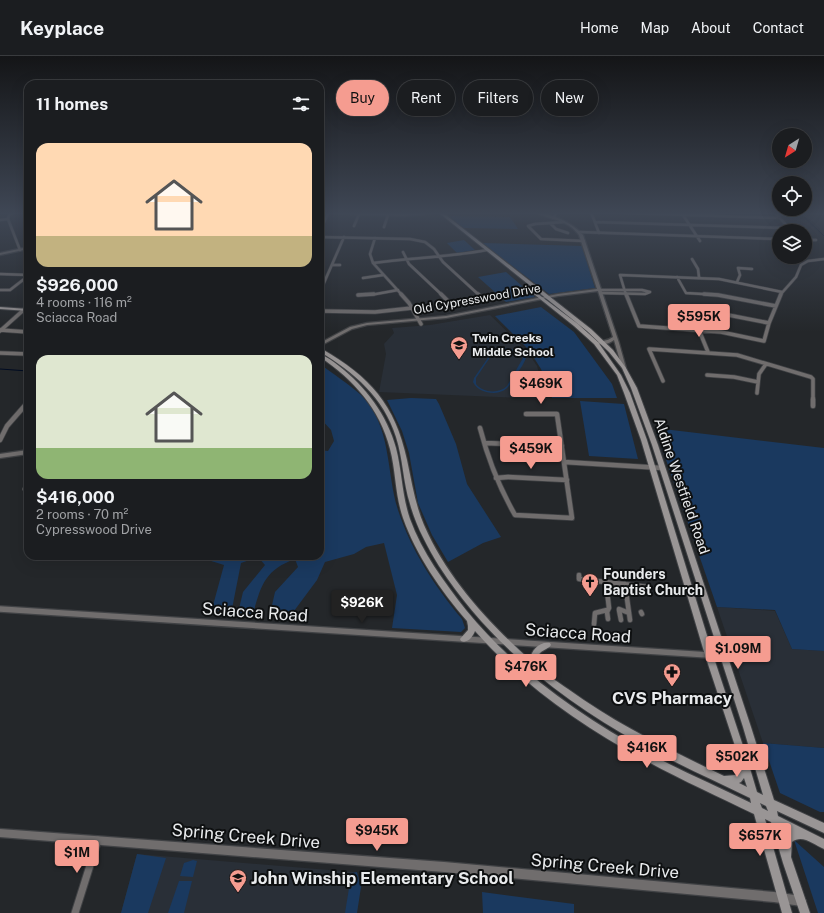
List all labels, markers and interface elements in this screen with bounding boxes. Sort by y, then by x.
text: Keyplace [20,17,104,39]
text: Home [580,20,619,36]
text: Map [641,20,669,36]
text: About [691,20,731,36]
text: Contact [753,20,804,36]
chip: Buy [336,80,389,116]
chip: Rent [397,80,455,116]
chip: Filters [463,80,533,116]
chip: New [541,80,598,116]
icon: filters [290,93,312,115]
text: 11 homes [36,94,108,114]
north arrow [772,128,812,168]
map controls [772,128,812,264]
icon: home [138,169,210,241]
button: locate [772,176,812,216]
button: layers [772,224,812,264]
text: $926,000 [36,275,118,295]
street label: Old Cypresswood Drive [412,281,542,317]
text: 4 rooms · 116 m² [36,295,132,310]
pin: $595K [671,304,727,338]
text: $595K [677,309,721,324]
text: Sciacca Road [36,310,117,325]
place label: Twin Creeks Middle School [472,331,554,359]
school or university icon: Twin Creeks Middle School [449,335,469,360]
pin: $469K [513,371,569,405]
text: $469K [519,376,563,391]
icon: home [138,381,210,453]
street label: Aldine Westfield Road [651,416,713,556]
pin: $459K [503,436,559,470]
text: $459K [509,441,553,456]
text: $416,000 [36,487,115,507]
text: 2 rooms · 70 m² [36,507,128,522]
text: Cypresswood Drive [36,522,152,537]
place label: Founders Baptist Church [603,566,703,598]
church icon: Founders Baptist Church [580,572,600,597]
pin: $926K [334,590,390,624]
text: $926K [340,595,384,610]
street label: Sciacca Road [201,598,309,626]
street label: Sciacca Road [524,619,632,647]
pin: $1.09M [705,636,771,670]
text: $1.09M [715,641,761,656]
pin: $476K [498,654,554,688]
text: $476K [504,659,548,674]
pharmacy icon: CVS Pharmacy [662,662,682,687]
place label: CVS Pharmacy [612,688,733,708]
pin: $416K [619,735,675,769]
text: $416K [627,740,667,755]
pin: $502K [709,744,765,778]
text: $502K [715,749,759,764]
pin: $945K [349,818,405,852]
street label: Spring Creek Drive [171,820,321,852]
text: $945K [355,823,399,838]
pin: $657K [732,823,788,857]
text: $657K [738,828,782,843]
pin: $1M [58,840,96,874]
text: $1M [64,845,90,860]
street label: Spring Creek Drive [530,850,680,882]
school or university icon: John Winship Elementary School [228,868,248,893]
place label: John Winship Elementary School [251,868,514,888]

